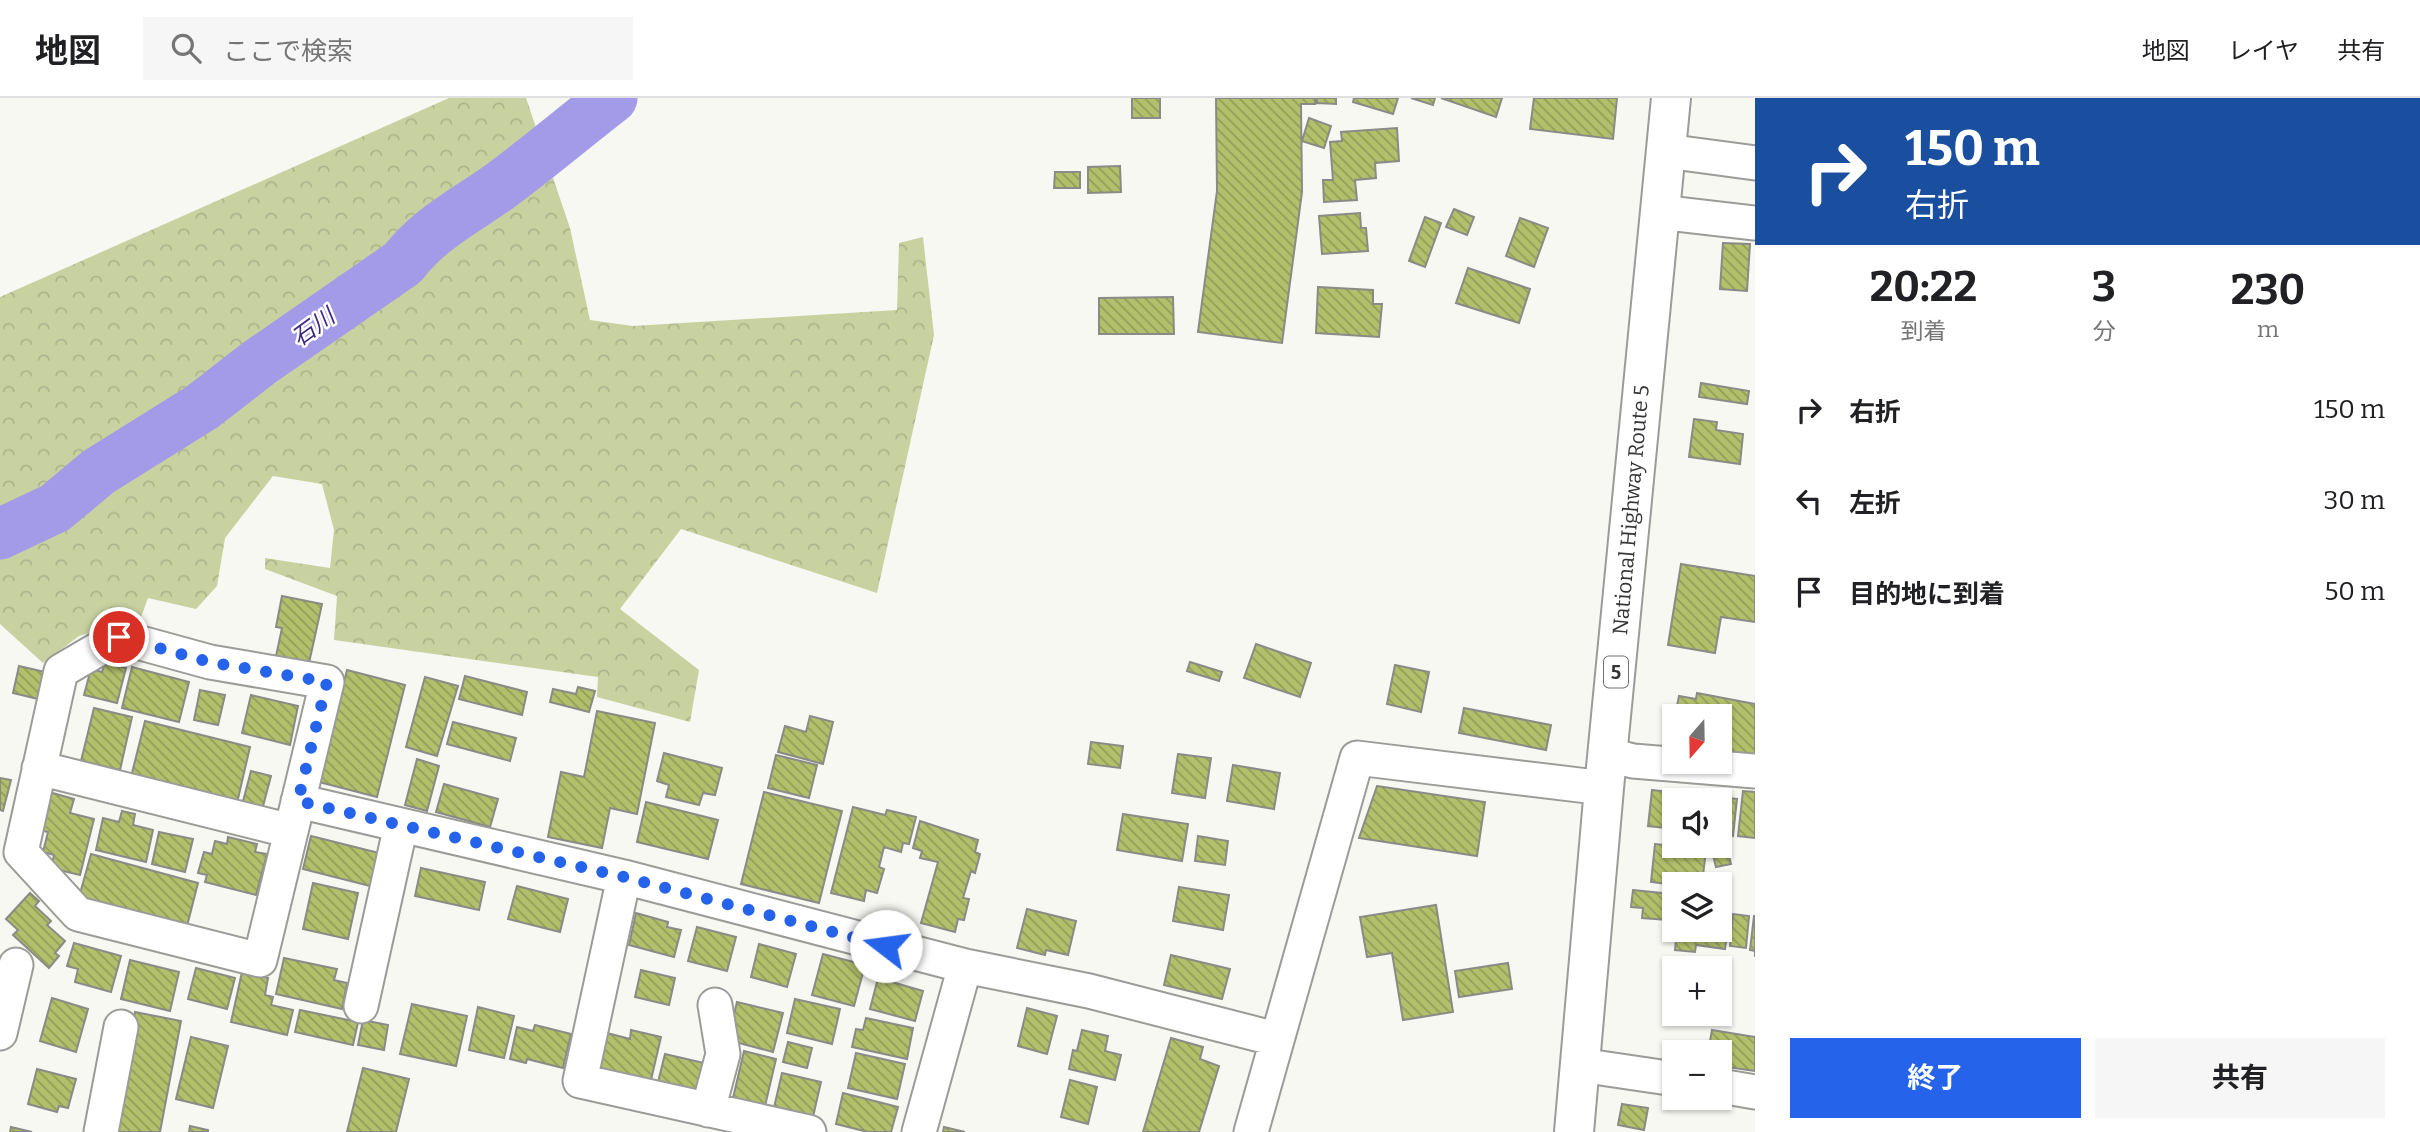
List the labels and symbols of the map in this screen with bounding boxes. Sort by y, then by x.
water label: 石川 [286,300,342,352]
street label: National Highway Route 5 [1607,384,1655,636]
pin [89,607,149,667]
road number: 5 [1604,656,1628,688]
north arrow [1662,704,1732,774]
position arrow [849,909,923,983]

